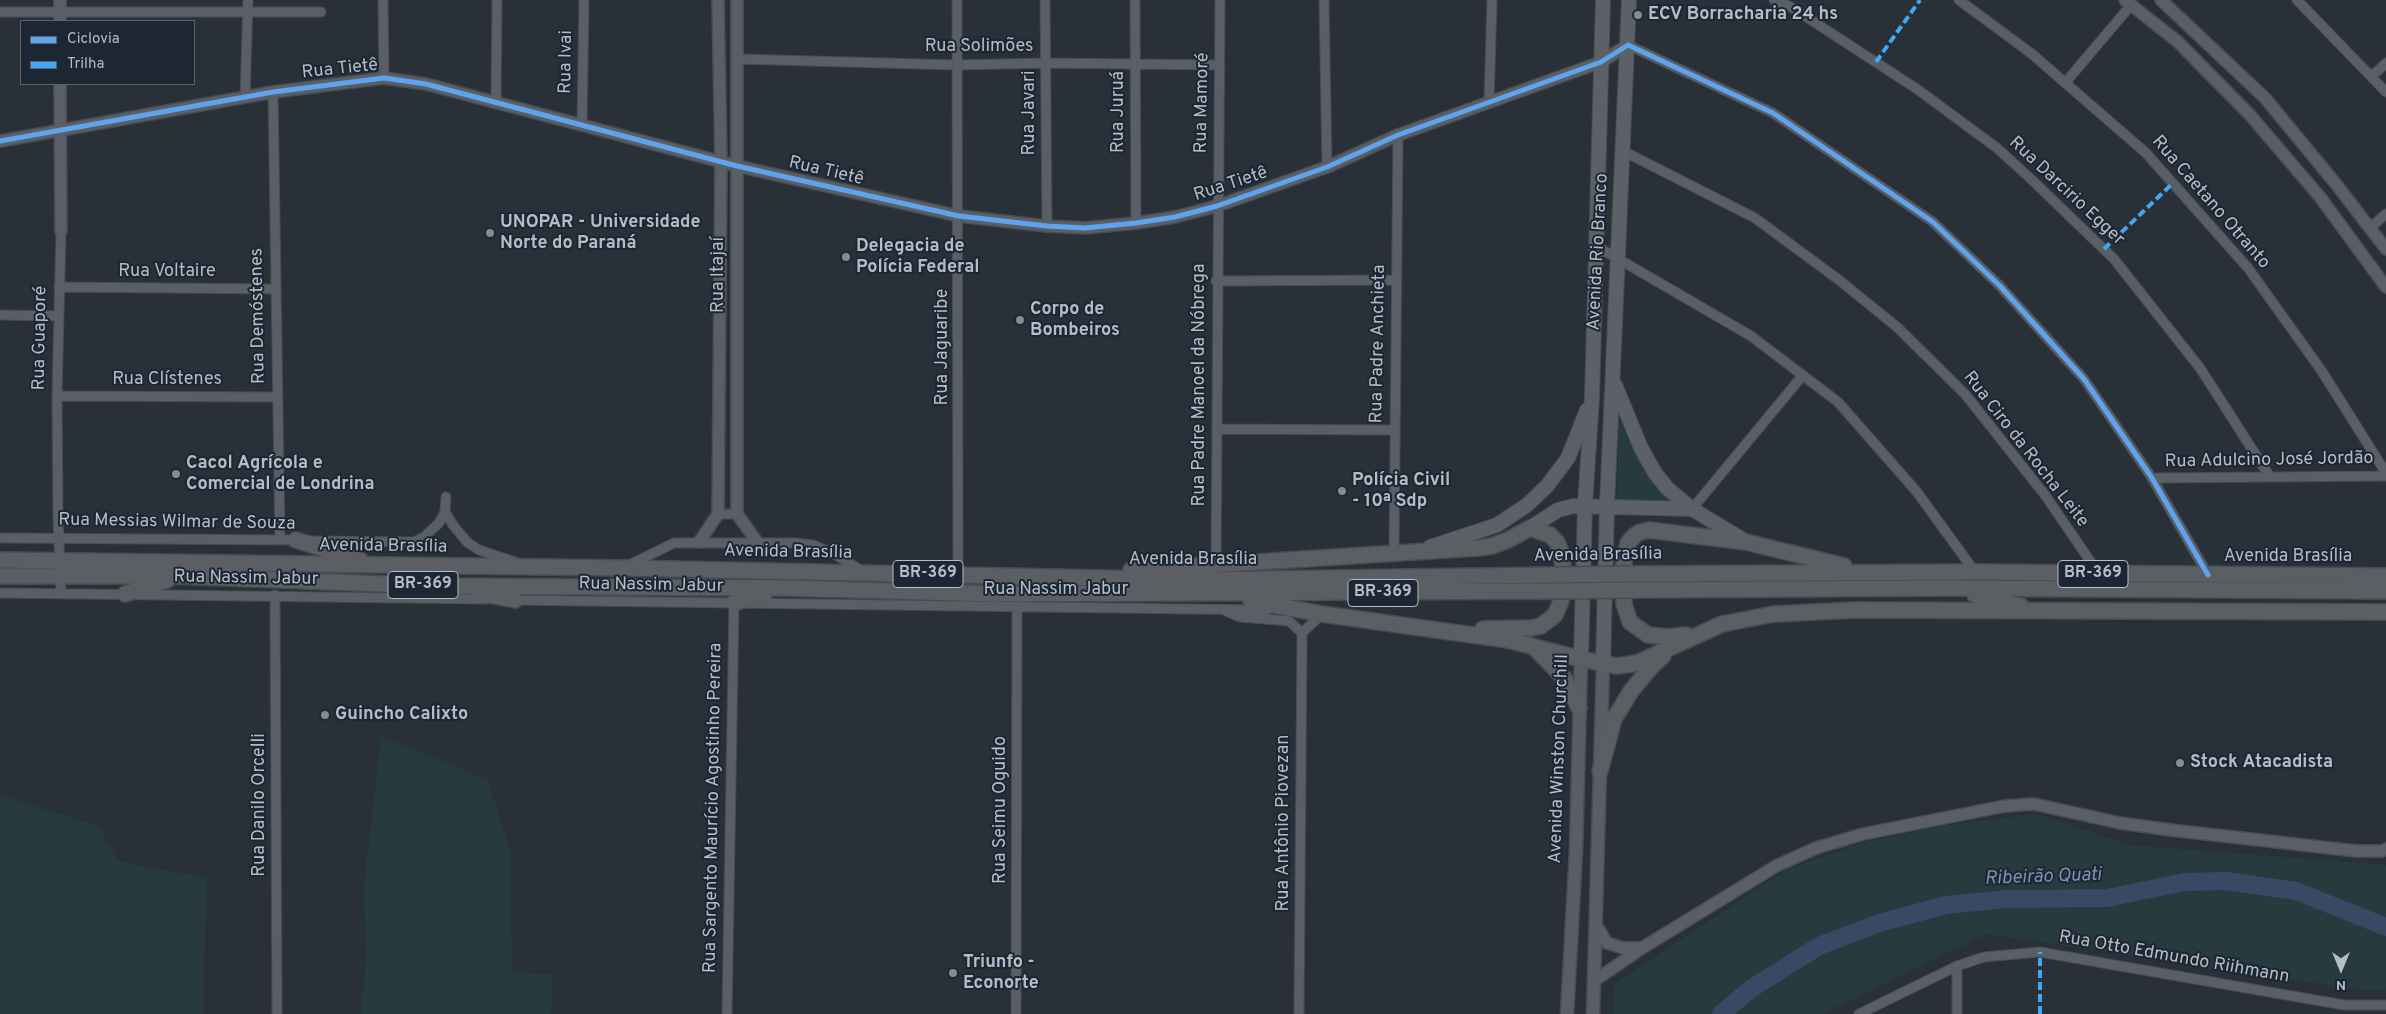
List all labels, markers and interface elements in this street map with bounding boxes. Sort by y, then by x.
place label: ECV Borracharia 24 hs [1648,4,1838,26]
marker: ECV Borracharia 24 hs [1632,9,1644,21]
legend [20,20,195,85]
text: Ciclovia [67,30,120,49]
street label: Rua Ivai [556,30,578,94]
street label: Rua Solimões [925,36,1033,58]
street label: Rua Mamoré [1191,52,1215,154]
text: Trilha [67,55,104,74]
street label: Rua Tietê [301,55,379,85]
street label: Rua Javari [1019,71,1041,155]
street label: Rua Juruá [1108,71,1130,153]
street label: Rua Caetano Otranto [2146,132,2274,274]
street label: Rua Darcirio Egger [2004,133,2128,251]
street label: Rua Tietê [786,153,866,191]
street label: Rua Tietê [1191,163,1271,207]
street label: Avenida Rio Branco [1584,173,1614,331]
place label: UNOPAR - Universidade Norte do Paraná [500,212,701,254]
marker: UNOPAR - Universidade Norte do Paraná [484,227,496,239]
place label: Delegacia de Polícia Federal [856,236,980,278]
street label: Rua Itajaí [708,237,730,313]
street label: Rua Demóstenes [247,248,271,384]
marker: Delegacia de Polícia Federal [840,251,852,263]
street label: Rua Voltaire [118,261,216,283]
street label: Rua Padre Manoel da Nóbrega [1189,264,1211,506]
street label: Rua Padre Anchieta [1367,264,1391,424]
street label: Rua Guaporé [29,285,53,391]
street label: Rua Jaguaribe [932,289,954,405]
place label: Corpo de Bombeiros [1030,299,1120,342]
marker: Corpo de Bombeiros [1014,314,1026,326]
street label: Rua Ciro da Rocha Leite [1957,368,2093,532]
street label: Rua Clístenes [112,369,222,391]
street label: Rua Adulcino José Jordão [2164,448,2374,474]
place label: Cacol Agrícola e Comercial de Londrina [186,453,374,496]
marker: Cacol Agrícola e Comercial de Londrina [170,468,182,480]
place label: Polícia Civil - 10ª Sdp [1352,470,1450,512]
marker: Polícia Civil - 10ª Sdp [1336,485,1348,497]
street label: Rua Messias Wilmar de Souza [58,510,296,536]
street label: Avenida Brasília [319,535,447,559]
street label: Avenida Brasília [724,541,852,565]
street label: Avenida Brasília [1534,544,1662,568]
street label: Avenida Brasília [2224,546,2352,568]
street label: Avenida Brasília [1129,549,1257,571]
road number: BR-369 [893,560,963,588]
road number: BR-369 [2058,560,2128,588]
street label: Rua Nassim Jabur [173,567,319,591]
road number: BR-369 [388,572,458,598]
street label: Rua Nassim Jabur [578,574,724,598]
street label: Rua Nassim Jabur [984,579,1128,601]
road number: BR-369 [1348,580,1418,606]
street label: Rua Sargento Maurício Agostinho Pereira [700,643,728,973]
street label: Avenida Winston Churchill [1546,654,1574,864]
place label: Guincho Calixto [335,704,468,726]
marker: Guincho Calixto [319,709,331,721]
street label: Rua Danilo Orcelli [249,733,271,877]
street label: Rua Antônio Piovezan [1273,735,1295,911]
street label: Rua Seimu Oguido [990,736,1012,884]
place label: Stock Atacadista [2190,752,2333,774]
marker: Stock Atacadista [2174,757,2186,769]
water label: Ribeirão Quati [1984,865,2102,891]
street label: Rua Otto Edmundo Riihmann [2057,927,2291,989]
north arrow [2316,944,2366,994]
place label: Triunfo - Econorte [963,952,1039,994]
marker: Triunfo - Econorte [947,967,959,979]
text: N [2336,976,2346,993]

